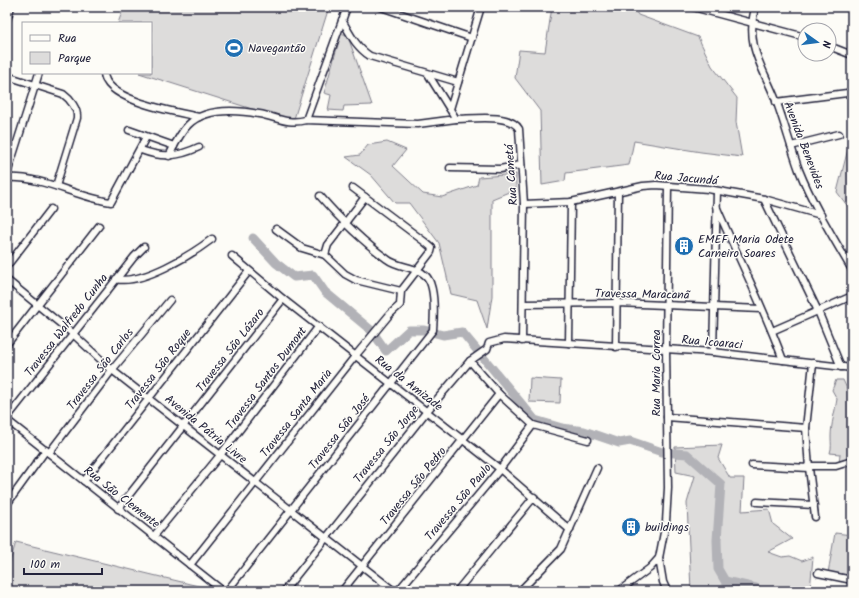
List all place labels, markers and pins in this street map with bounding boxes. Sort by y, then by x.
sports icon: Navegantão [223,37,245,59]
place label: Navegantão [248,39,306,58]
place label: EMEF Maria Odete Carneiro Soares [698,230,794,263]
building icon: EMEF Maria Odete Carneiro Soares [673,235,695,257]
building icon: buildings [620,516,642,538]
place label: buildings [645,518,689,537]

